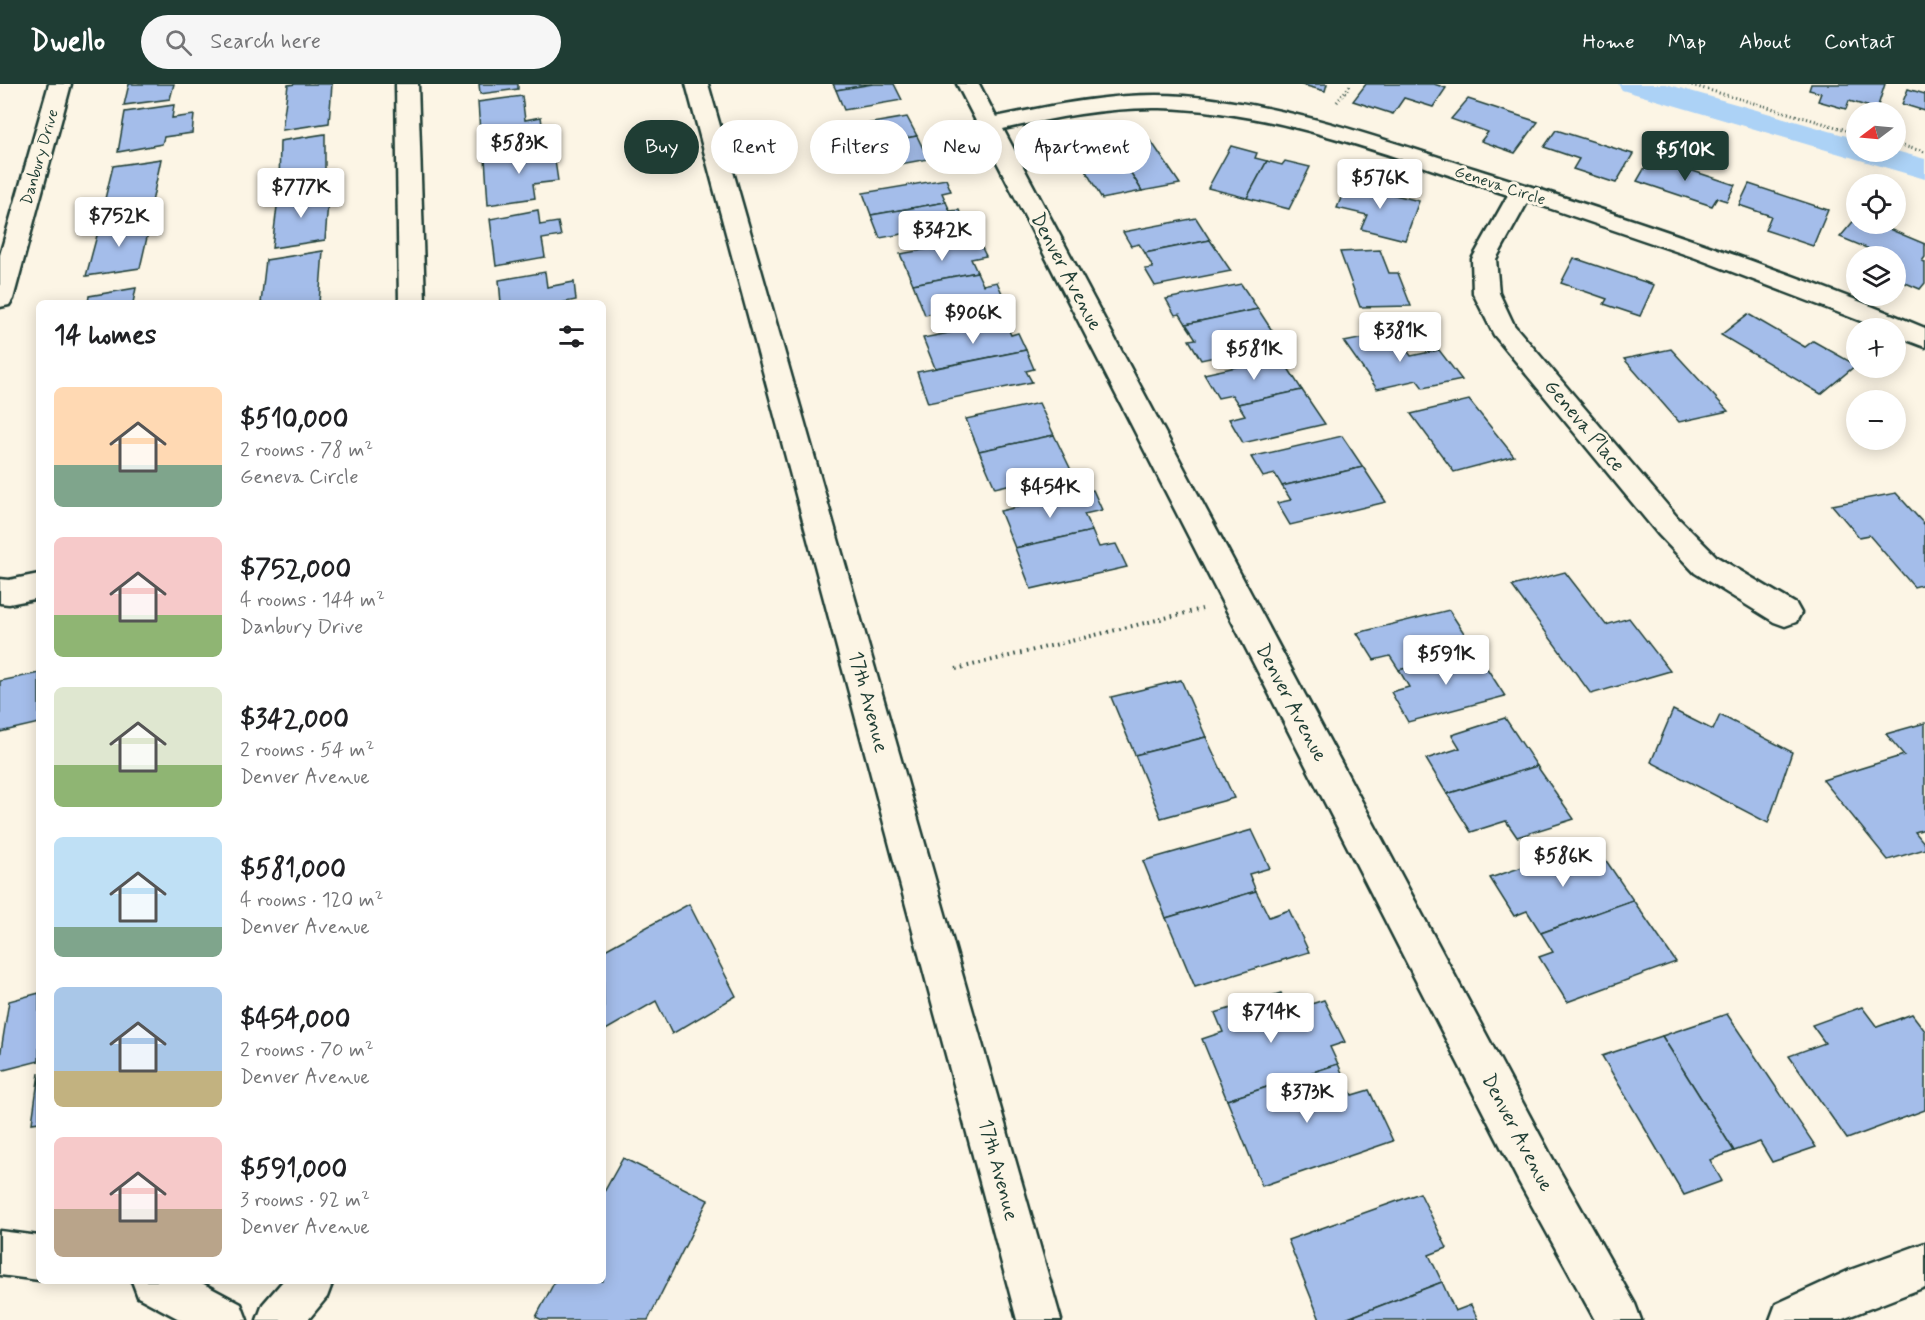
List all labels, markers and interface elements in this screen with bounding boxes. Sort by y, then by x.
search box [141,15,561,69]
text: Dwello [30,24,105,61]
icon: search [162,26,195,59]
text: Search here [210,28,321,56]
text: Home [1583,28,1635,56]
text: Map [1668,28,1706,56]
text: About [1739,28,1791,56]
text: Contact [1824,28,1895,56]
north arrow [1846,102,1906,162]
map controls [1846,102,1906,450]
street label: Danbury Drive [16,107,64,207]
chip: Buy [624,120,699,174]
chip: Rent [711,120,798,174]
chip: Filters [810,120,910,174]
chip: New [922,120,1002,174]
chip: Apartment [1014,120,1151,174]
pin: $583K [477,124,561,175]
text: $583K [491,130,548,157]
pin: $510K [1643,131,1727,182]
text: $510K [1656,137,1714,164]
pin: $576K [1338,159,1422,210]
street label: Geneva Circle [1452,161,1548,211]
text: $576K [1351,165,1409,192]
pin: $777K [259,168,343,219]
text: $777K [271,174,331,201]
button: locate [1846,174,1906,234]
pin: $752K [77,197,161,248]
text: $752K [89,203,149,230]
street label: Denver Avenue [1024,208,1108,336]
pin: $342K [900,211,984,262]
text: $342K [913,217,971,244]
button: layers [1846,246,1906,306]
pin: $906K [931,294,1015,345]
text: $906K [945,300,1001,327]
pin: $381K [1358,312,1442,363]
text: $381K [1373,318,1427,345]
button: + [1846,318,1906,378]
text: 14 homes [54,319,156,353]
icon: filters [555,320,588,353]
pin: $581K [1212,330,1296,381]
text: $581K [1226,336,1282,363]
street label: Geneva Place [1537,374,1631,478]
button: − [1846,390,1906,450]
text: $510,000 [240,403,348,437]
icon: home [102,411,174,483]
text: 2 rooms · 78 m² [240,437,373,464]
text: Geneva Circle [240,464,359,491]
pin: $454K [1008,468,1092,519]
text: $454K [1020,474,1080,501]
text: $752,000 [240,553,351,587]
icon: home [102,561,174,633]
text: 4 rooms · 144 m² [240,587,385,614]
text: Danbury Drive [240,614,363,641]
pin: $591K [1404,635,1488,686]
street label: Denver Avenue [1249,639,1333,767]
text: $591K [1417,641,1475,668]
street label: 17th Avenue [842,648,895,756]
text: $342,000 [240,703,349,737]
icon: home [102,711,174,783]
text: 2 rooms · 54 m² [240,737,374,764]
text: Denver Avenue [240,764,370,791]
pin: $586K [1521,837,1605,888]
text: $586K [1534,843,1592,870]
text: $581,000 [240,853,346,887]
icon: home [102,861,174,933]
text: 4 rooms · 120 m² [240,887,383,914]
text: Denver Avenue [240,914,370,941]
pin: $714K [1229,993,1313,1044]
text: $714K [1242,999,1300,1026]
text: $454,000 [240,1003,350,1037]
icon: home [102,1011,174,1083]
text: 2 rooms · 70 m² [240,1037,374,1064]
text: Denver Avenue [240,1064,370,1091]
street label: Denver Avenue [1475,1069,1559,1197]
pin: $373K [1265,1073,1349,1124]
text: $373K [1280,1079,1334,1106]
street label: 17th Avenue [972,1116,1025,1224]
text: $591,000 [240,1153,347,1187]
icon: home [102,1161,174,1233]
text: 3 rooms · 92 m² [240,1187,370,1214]
text: Denver Avenue [240,1214,370,1241]

